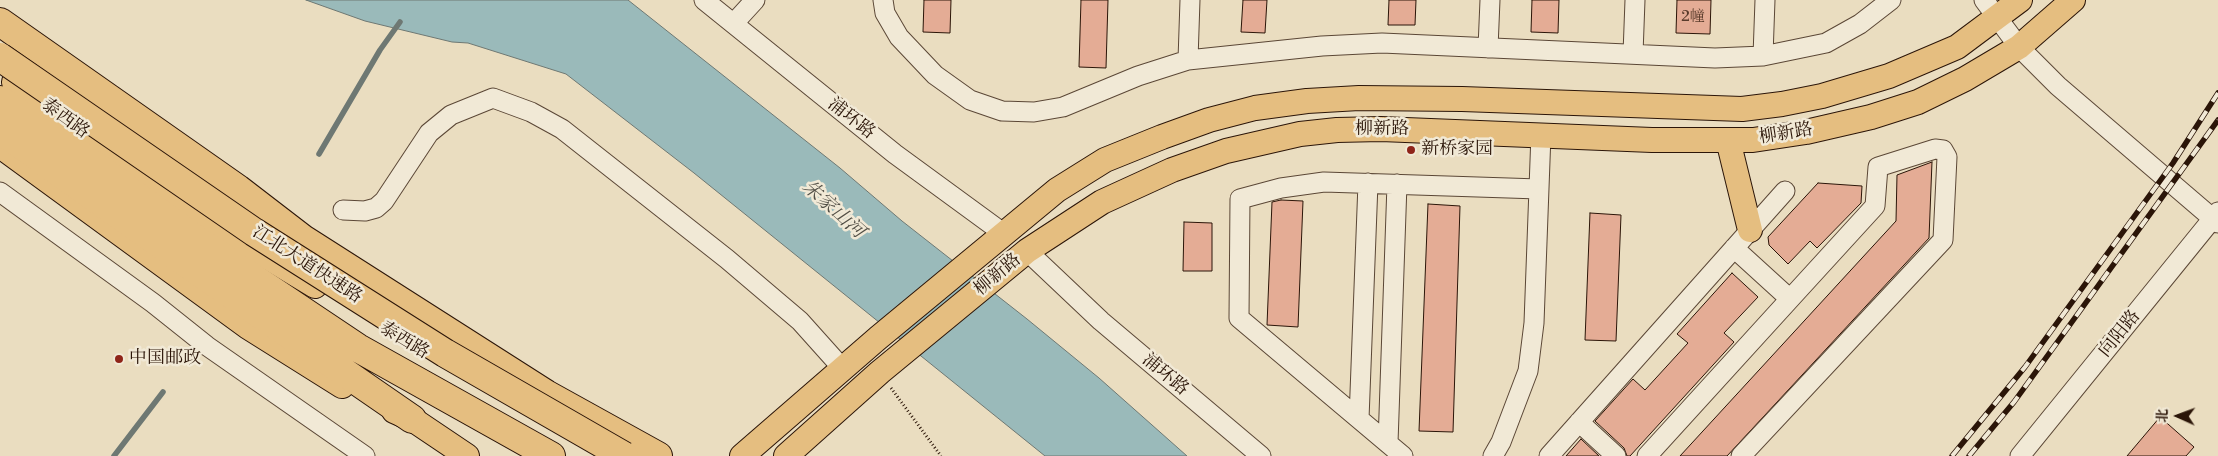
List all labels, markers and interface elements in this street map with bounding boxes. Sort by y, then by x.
house number: 2幢 [1681,8,1705,26]
street label: 泰西路 [37,94,93,144]
street label: 浦环路 [823,94,879,144]
street label: 柳新路 [1355,119,1409,141]
street label: 柳新路 [1758,119,1814,149]
place label: 新桥家园 [1421,139,1493,161]
marker: 新桥家园 [1405,144,1417,156]
water label: 朱家山河 [797,176,869,244]
street label: 江北大道快速路 [248,222,366,308]
street label: 柳新路 [970,249,1026,301]
street label: 向阳路 [2095,306,2145,362]
street label: 泰西路 [375,318,433,364]
place label: 中国邮政 [129,348,201,370]
street label: 浦环路 [1137,349,1193,401]
marker: 中国邮政 [113,353,125,365]
north arrow [2153,391,2203,441]
text: 北 [2154,408,2172,423]

